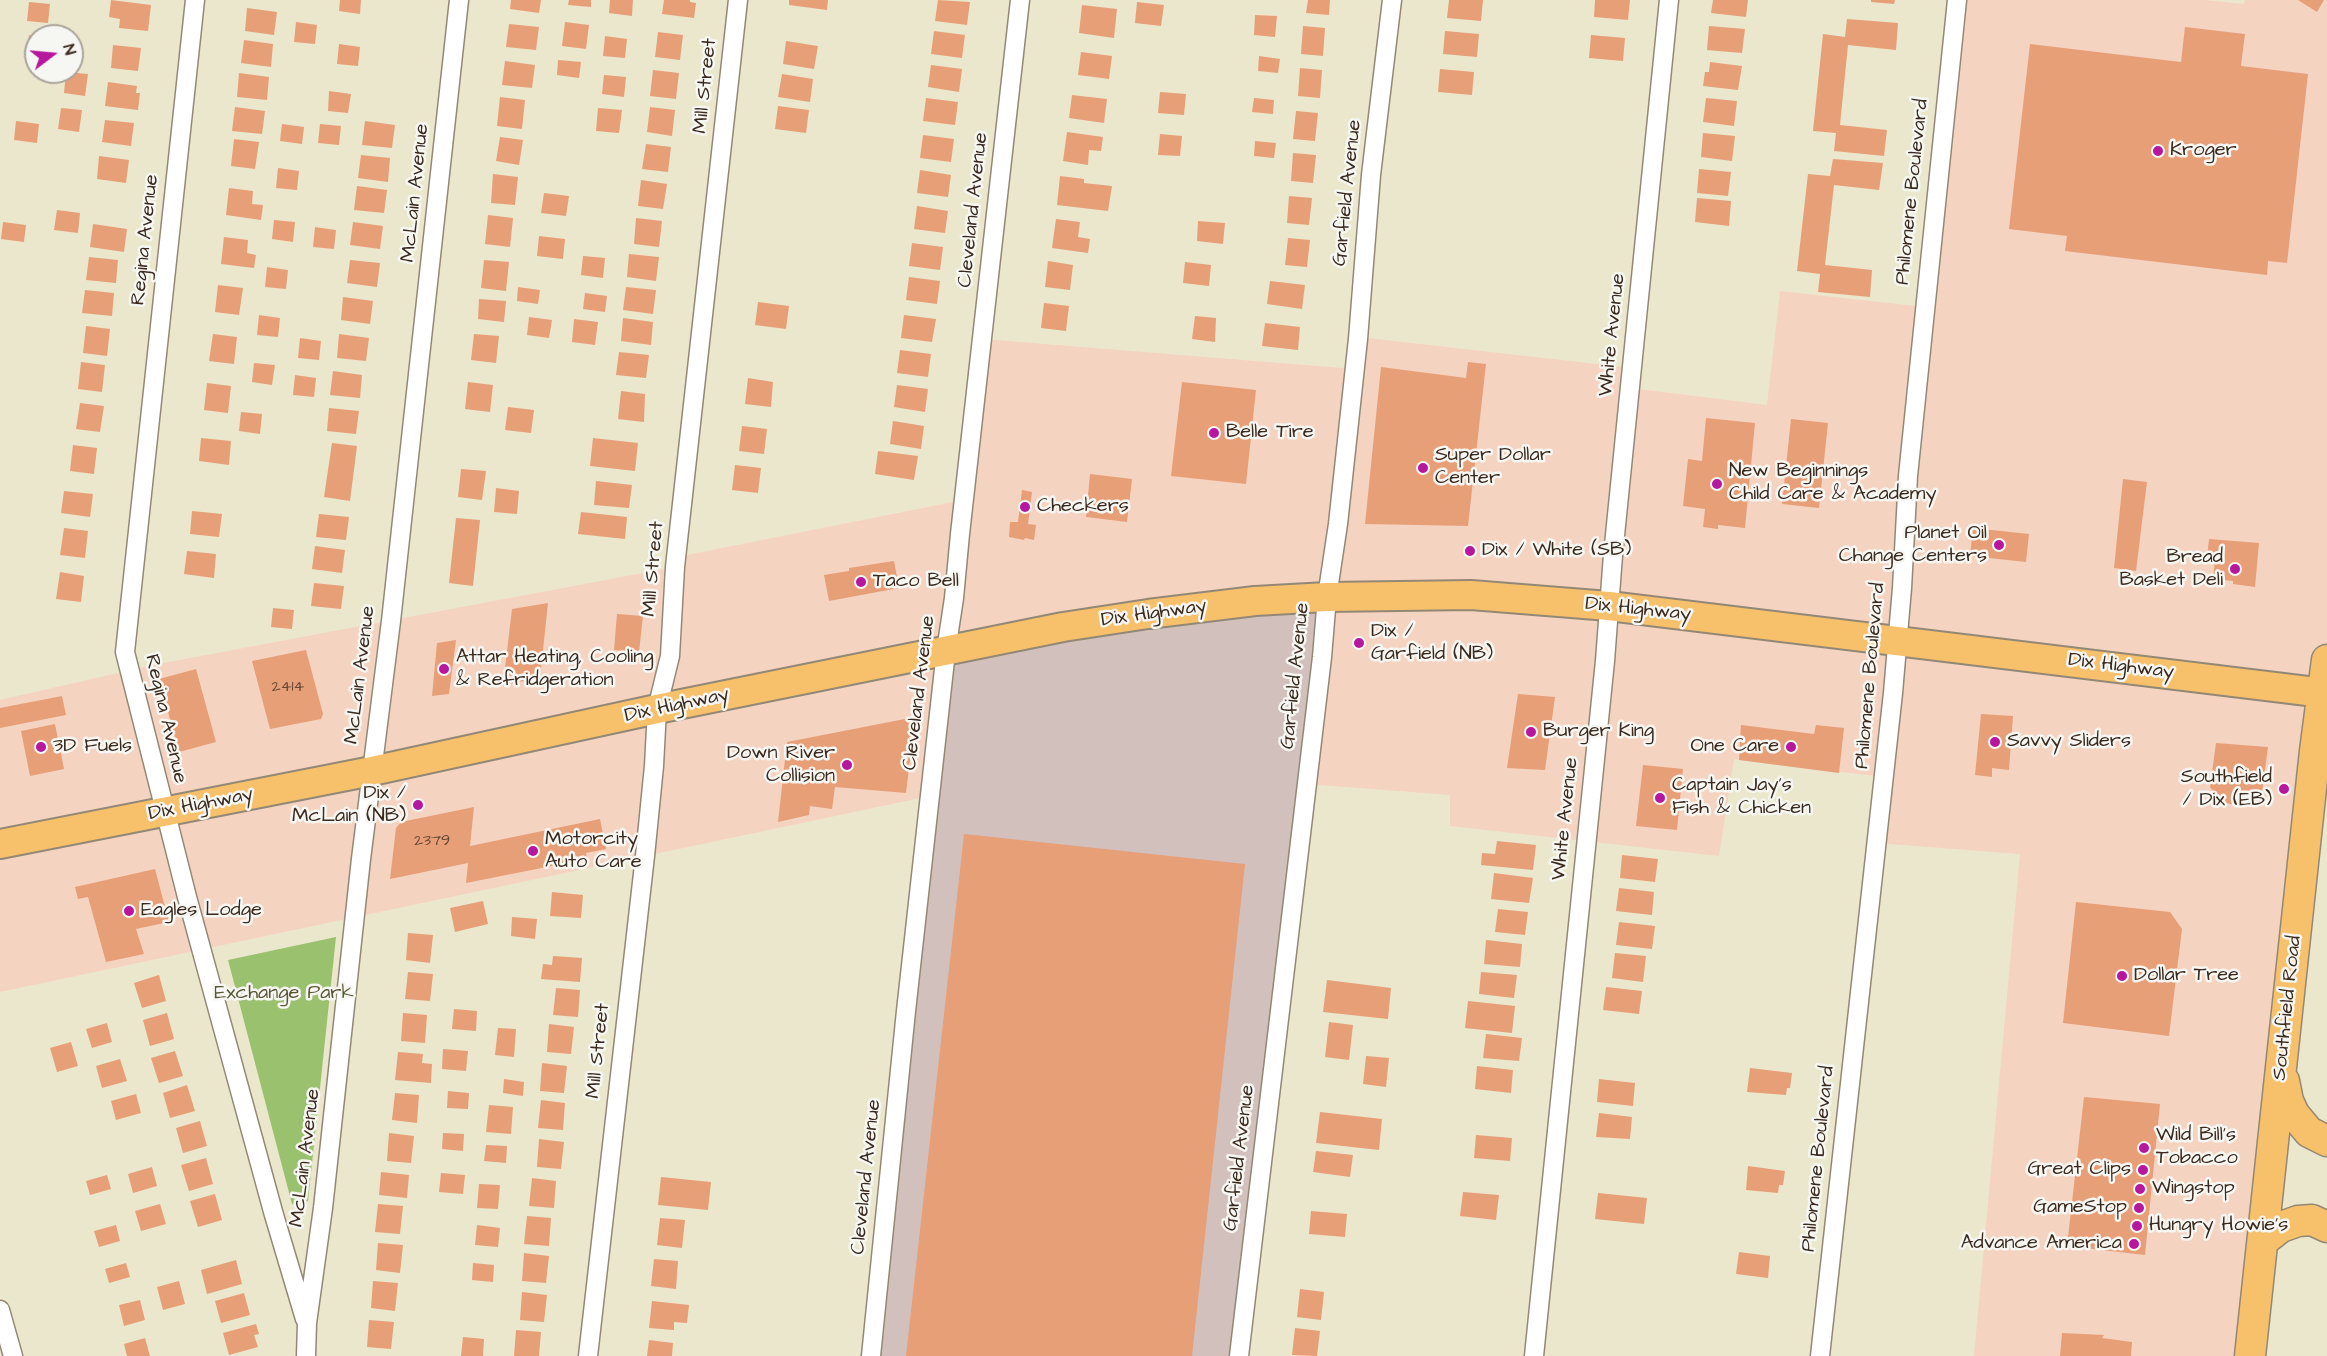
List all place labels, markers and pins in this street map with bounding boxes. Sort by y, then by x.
place label: Kroger [2170,139,2237,163]
marker: Kroger [2151,144,2165,158]
place label: Belle Tire [1226,421,1314,445]
marker: Belle Tire [1207,426,1221,440]
place label: Super Dollar Center [1435,444,1551,491]
place label: New Beginnings Child Care & Academy [1729,460,1936,507]
marker: Super Dollar Center [1416,461,1430,475]
marker: New Beginnings Child Care & Academy [1710,477,1724,491]
place label: Checkers [1037,495,1129,519]
marker: Checkers [1018,500,1032,514]
place label: Planet Oil Change Centers [1839,522,1987,569]
marker: Planet Oil Change Centers [1992,538,2006,552]
place label: Dix / White (SB) [1482,539,1631,563]
marker: Dix / White (SB) [1463,544,1477,558]
place label: Bread Basket Deli [2119,546,2223,593]
marker: Bread Basket Deli [2228,562,2242,576]
place label: Taco Bell [873,570,959,594]
marker: Taco Bell [854,575,868,589]
place label: Dix / Garfield (NB) [1371,620,1493,667]
marker: Dix / Garfield (NB) [1352,636,1366,650]
place label: Attar Heating, Cooling & Refridgeration [456,646,653,693]
marker: Attar Heating, Cooling & Refridgeration [437,662,451,676]
place label: Burger King [1543,720,1654,744]
marker: Burger King [1524,725,1538,739]
place label: Savvy Sliders [2007,730,2131,754]
place label: 3D Fuels [53,735,132,759]
place label: One Care [1691,735,1779,759]
marker: Savvy Sliders [1988,735,2002,749]
marker: 3D Fuels [34,740,48,754]
marker: One Care [1784,740,1798,754]
place label: Down River Collision [727,742,835,789]
marker: Down River Collision [840,758,854,772]
place label: Southfield / Dix (EB) [2181,766,2272,813]
place label: Captain Jay's Fish & Chicken [1672,774,1811,821]
place label: Dix / McLain (NB) [292,782,406,829]
marker: Southfield / Dix (EB) [2277,782,2291,796]
marker: Captain Jay's Fish & Chicken [1653,791,1667,805]
marker: Dix / McLain (NB) [411,798,425,812]
place label: Motorcity Auto Care [545,828,642,875]
marker: Motorcity Auto Care [526,844,540,858]
place label: Eagles Lodge [141,899,262,923]
marker: Eagles Lodge [122,904,136,918]
place label: Dollar Tree [2134,964,2239,988]
marker: Dollar Tree [2115,969,2129,983]
place label: Wild Bill's Tobacco [2156,1124,2238,1171]
marker: Wild Bill's Tobacco [2137,1141,2151,1155]
place label: Great Clips [2028,1158,2131,1182]
marker: Great Clips [2136,1163,2150,1177]
place label: Wingstop [2152,1177,2235,1201]
marker: Wingstop [2133,1182,2147,1196]
place label: GameStop [2033,1196,2127,1220]
marker: GameStop [2132,1201,2146,1215]
place label: Hungry Howie's [2149,1214,2288,1238]
marker: Hungry Howie's [2130,1219,2144,1233]
place label: Advance America [1961,1232,2122,1256]
marker: Advance America [2127,1237,2141,1251]

